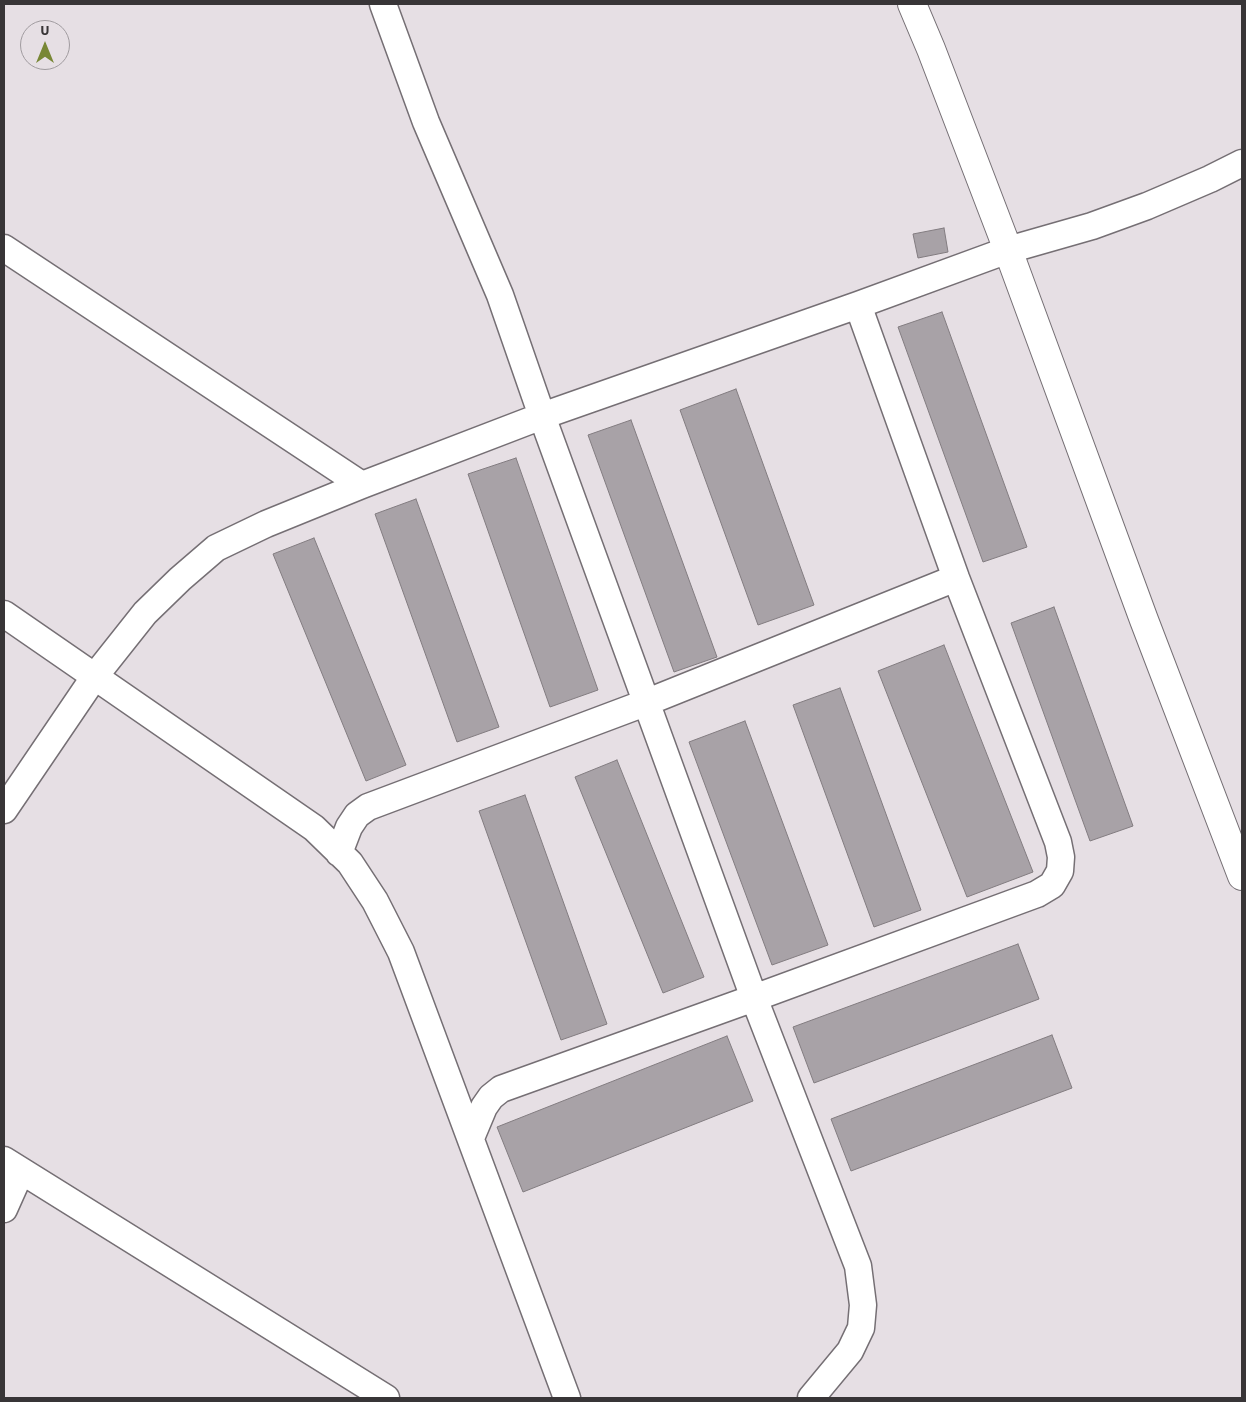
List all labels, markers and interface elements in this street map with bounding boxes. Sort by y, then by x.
north arrow [20,20,70,70]
text: U [40,21,50,41]

